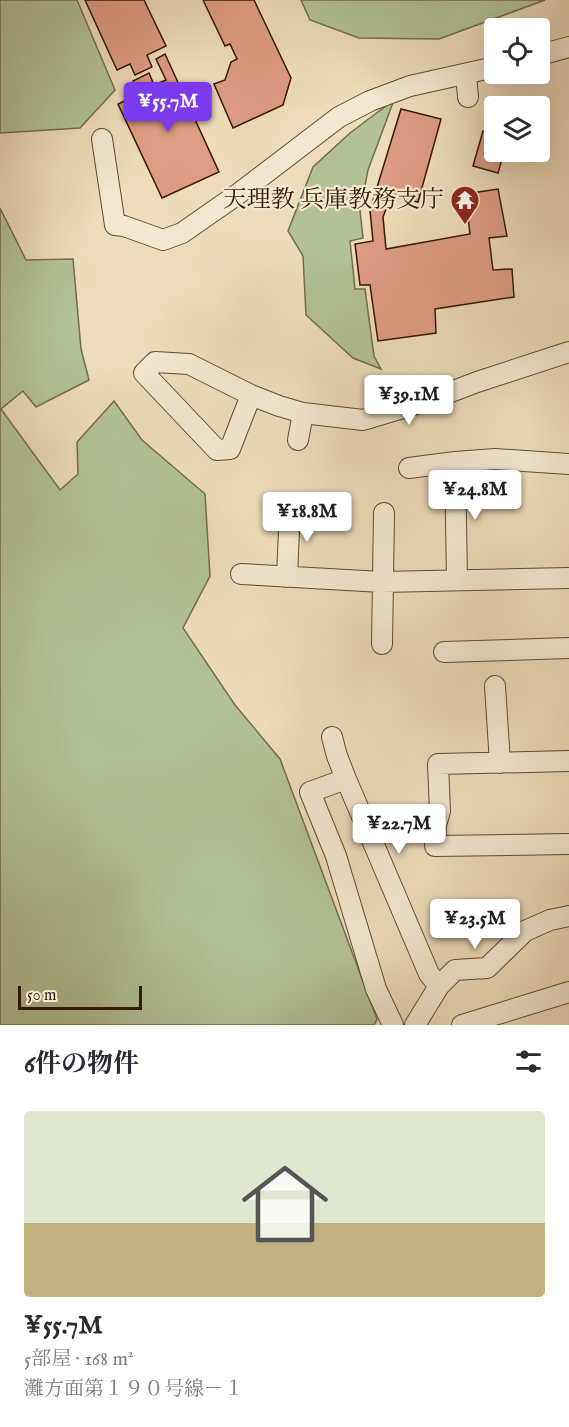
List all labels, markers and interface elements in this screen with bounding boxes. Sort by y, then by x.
map controls [484,18,550,162]
button: locate [484,18,550,84]
pin: ¥55.7M [119,82,217,133]
text: ¥55.7M [138,89,198,114]
button: layers [484,96,550,162]
temple icon: 天理教 兵庫教務支庁 [449,184,481,226]
place label: 天理教 兵庫教務支庁 [223,185,444,216]
pin: ¥39.1M [360,375,458,426]
text: ¥39.1M [378,382,440,407]
pin: ¥24.8M [426,470,524,521]
text: ¥24.8M [442,477,508,502]
pin: ¥18.8M [258,492,356,543]
text: ¥18.8M [277,499,337,524]
pin: ¥22.7M [350,804,448,855]
text: ¥22.7M [367,811,431,836]
pin: ¥23.5M [426,899,524,950]
text: ¥23.5M [444,906,506,931]
scale bar [18,983,142,1010]
text: 50 m [27,986,56,1006]
icon: filters [512,1045,545,1078]
text: 6件の物件 [24,1048,139,1081]
icon: home [231,1150,339,1258]
text: ¥55.7M [24,1309,103,1342]
text: 5部屋 · 168 m² [24,1347,134,1372]
text: 灘方面第１９０号線－１ [24,1377,244,1402]

